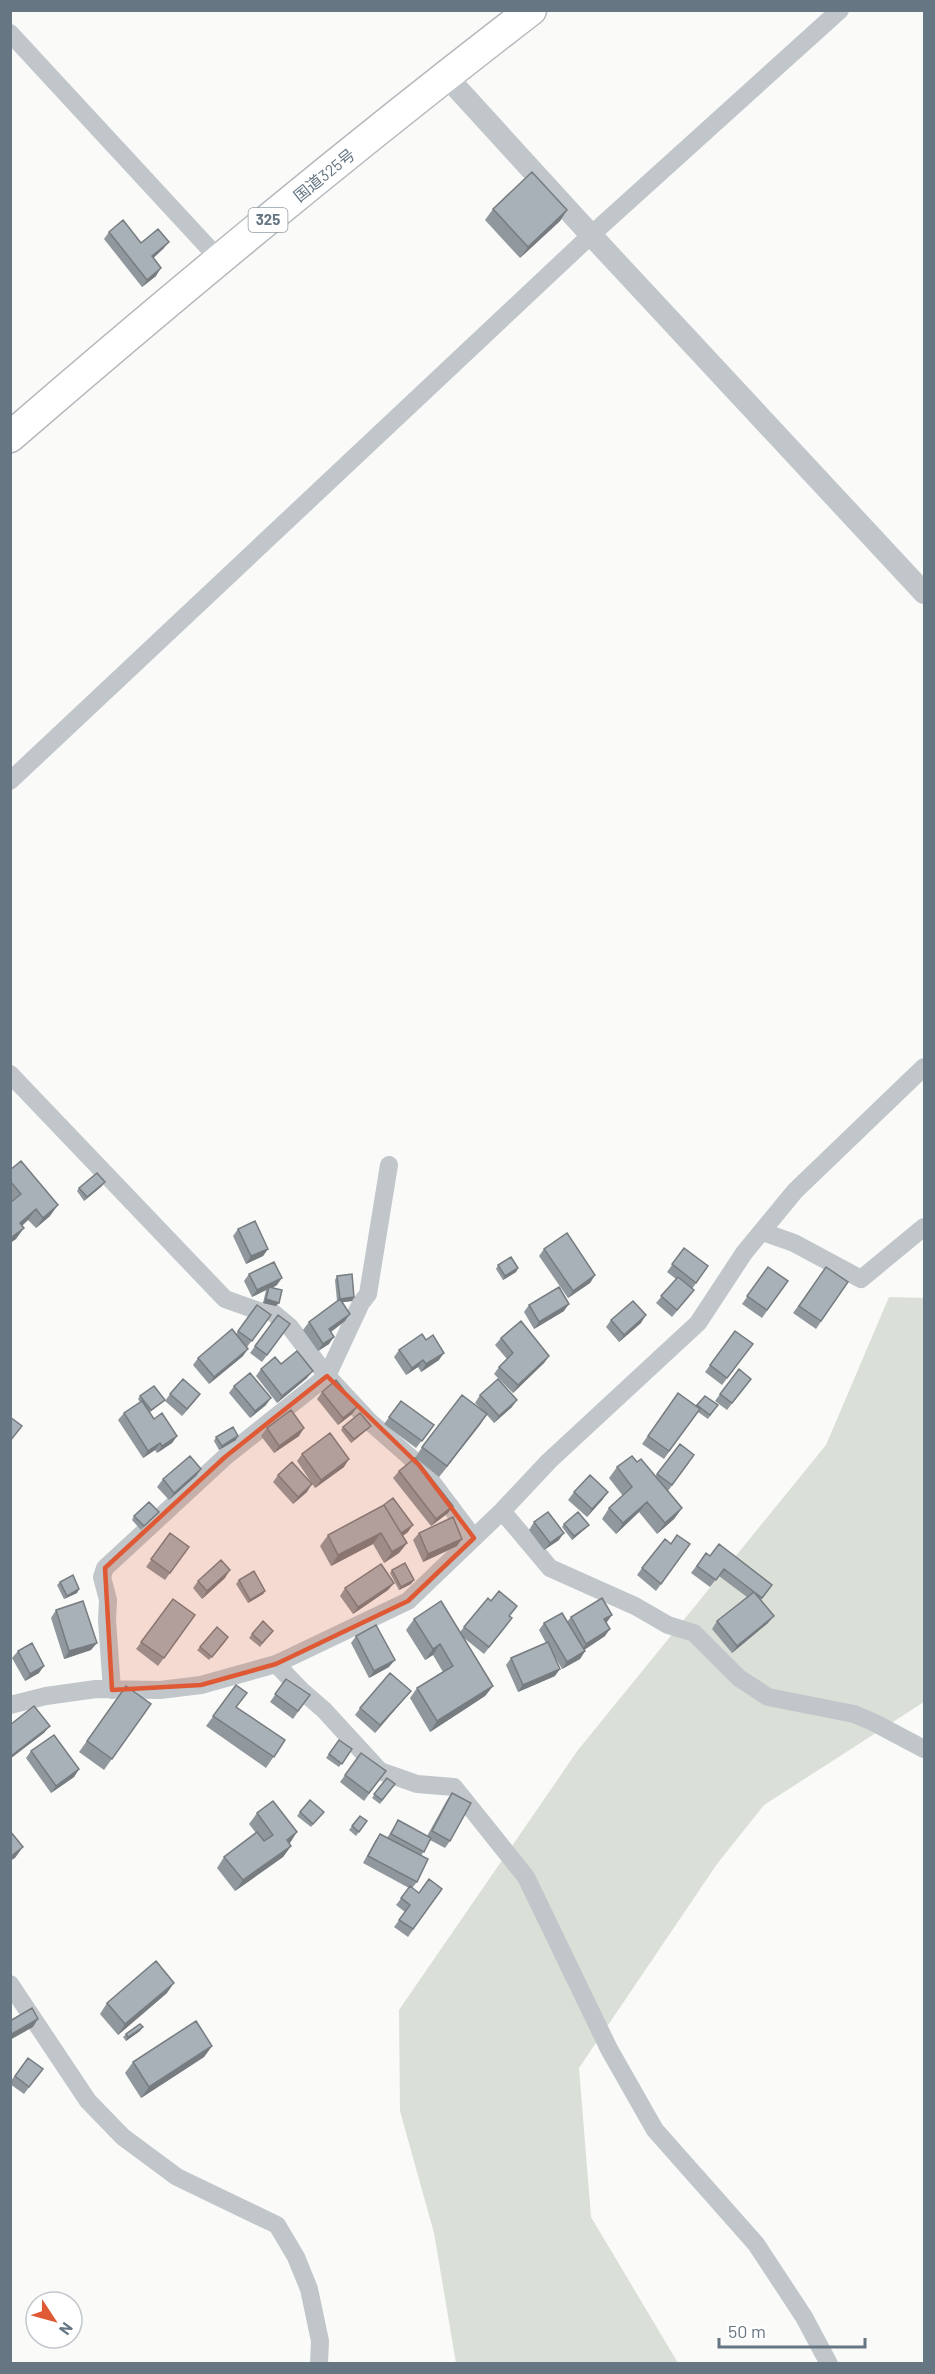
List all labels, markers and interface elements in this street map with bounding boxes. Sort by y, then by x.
street label: 国道325号 [289,144,358,205]
road number: 325 [248,208,288,232]
north arrow [24,2290,84,2350]
scale bar [719,2311,864,2349]
text: N [56,2319,77,2339]
text: 50 m [728,2320,766,2342]

